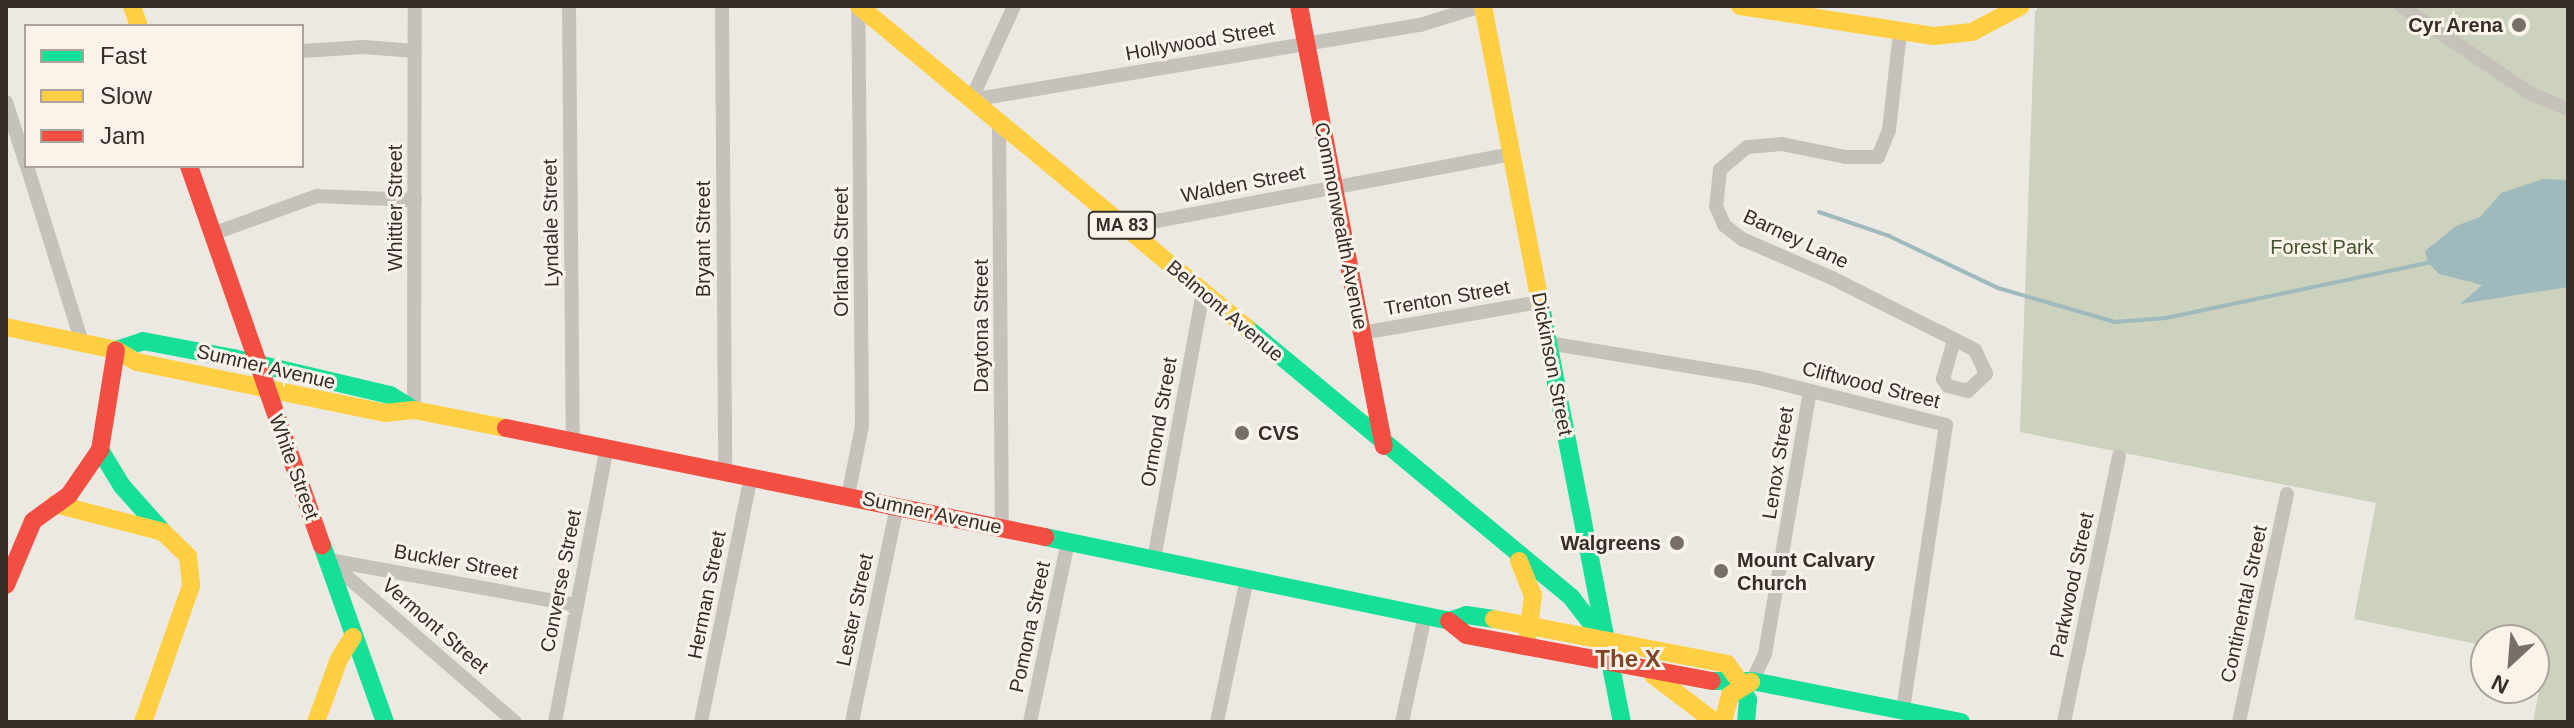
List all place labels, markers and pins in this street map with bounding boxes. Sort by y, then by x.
place label: Cyr Arena [2407,13,2503,37]
marker: Cyr Arena [2510,16,2528,34]
place label: CVS [1258,421,1299,445]
marker: CVS [1233,424,1251,442]
place label: Walgreens [1561,531,1661,555]
marker: Walgreens [1668,534,1686,552]
place label: Mount Calvary Church [1737,548,1875,595]
marker: Mount Calvary Church [1712,562,1730,580]

